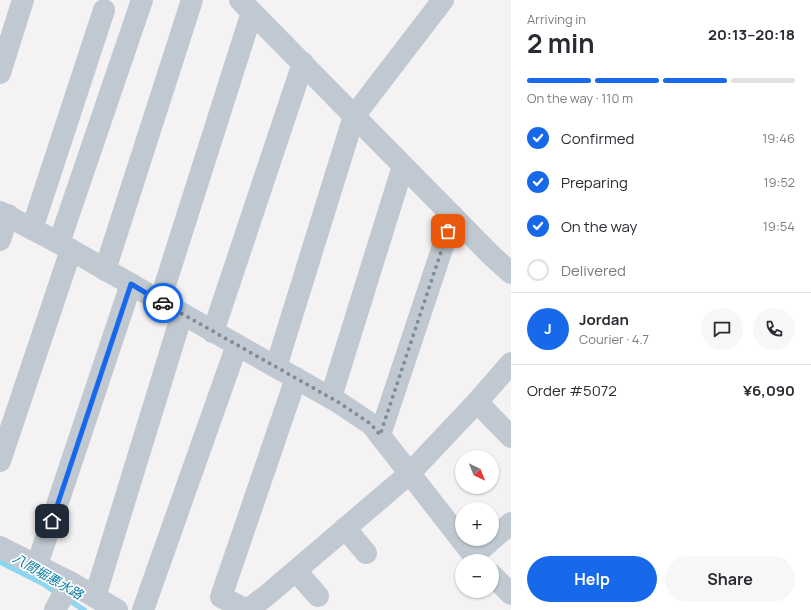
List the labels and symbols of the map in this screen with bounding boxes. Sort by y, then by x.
pin [431,214,465,248]
courier [143,283,183,323]
north arrow [455,450,499,494]
pin [35,504,69,538]
water label: 八間堀悪水路 [10,549,87,604]

